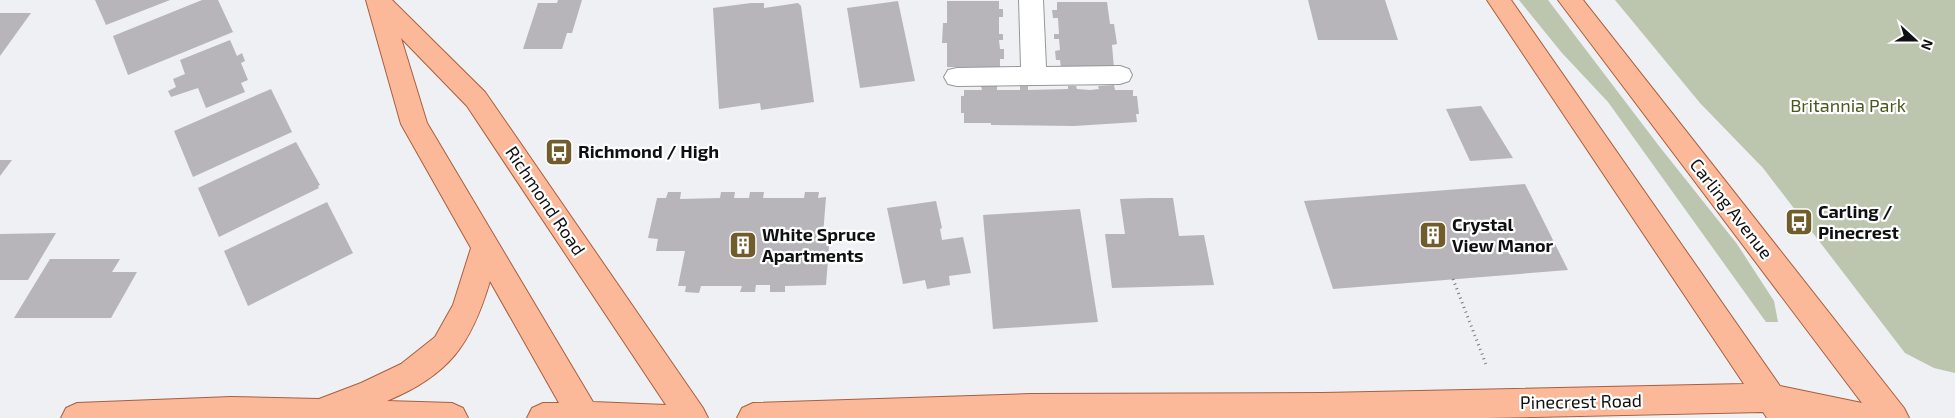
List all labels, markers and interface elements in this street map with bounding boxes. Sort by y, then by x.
north arrow [1890,15,1940,65]
text: N [1918,37,1937,53]
park label: Britannia Park [1790,94,1906,116]
bus stop icon: Richmond / High [544,137,574,167]
place label: Richmond / High [578,140,719,162]
street label: Richmond Road [501,142,590,259]
street label: Carling Avenue [1686,154,1778,263]
place label: Carling / Pinecrest [1818,200,1899,243]
bus stop icon: Carling / Pinecrest [1784,207,1814,237]
place label: Crystal View Manor [1452,213,1554,256]
building icon: Crystal View Manor [1418,220,1448,250]
place label: White Spruce Apartments [762,223,876,266]
building icon: White Spruce Apartments [728,230,758,260]
street label: Pinecrest Road [1520,389,1642,413]

